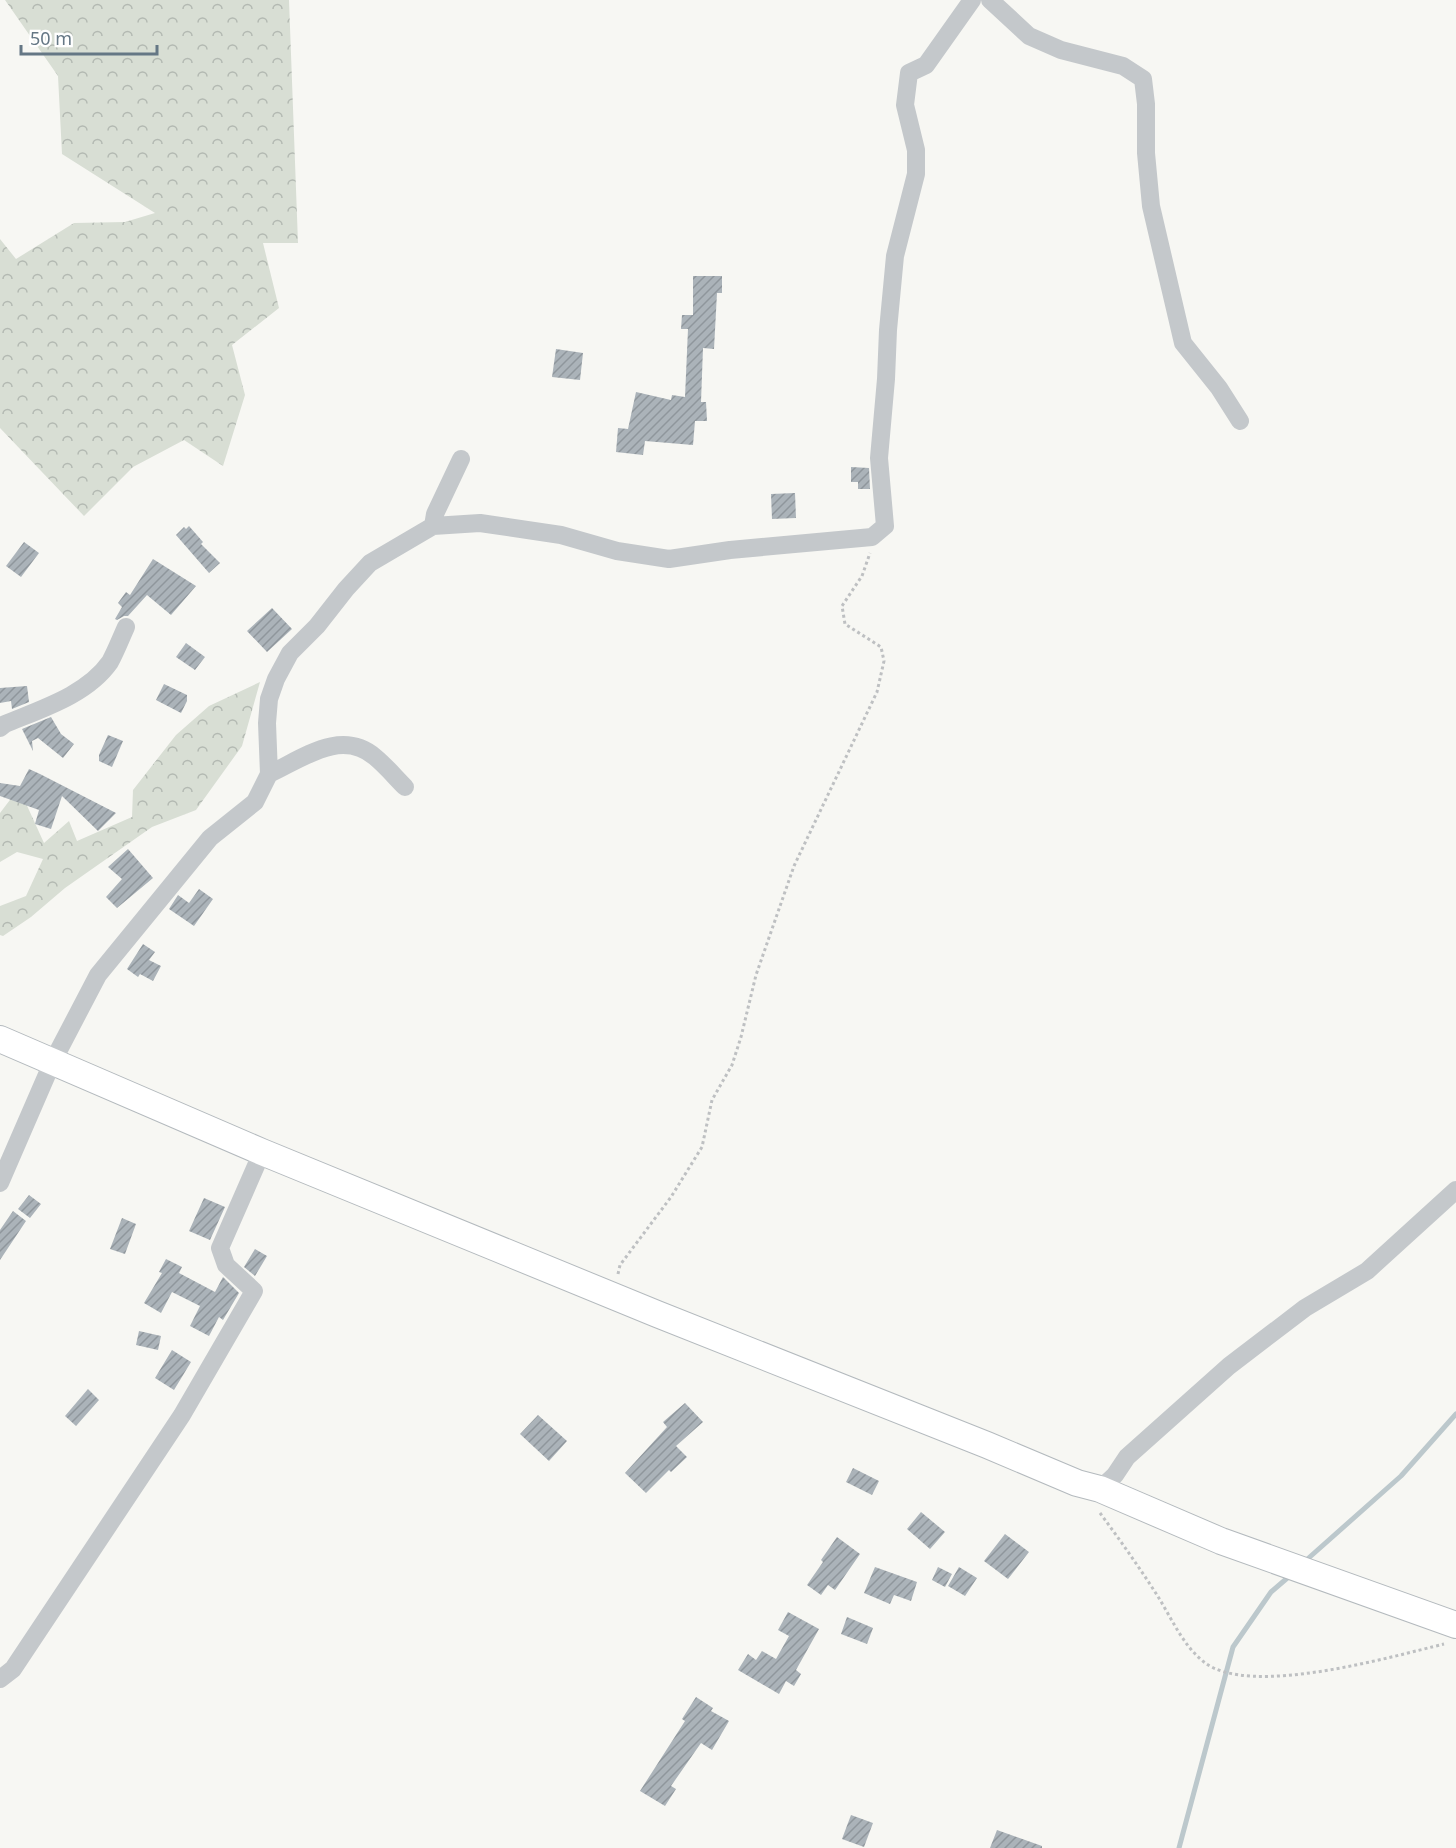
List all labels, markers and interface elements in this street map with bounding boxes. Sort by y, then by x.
scale bar [21,18,158,56]
text: 50 m [30,26,72,50]

